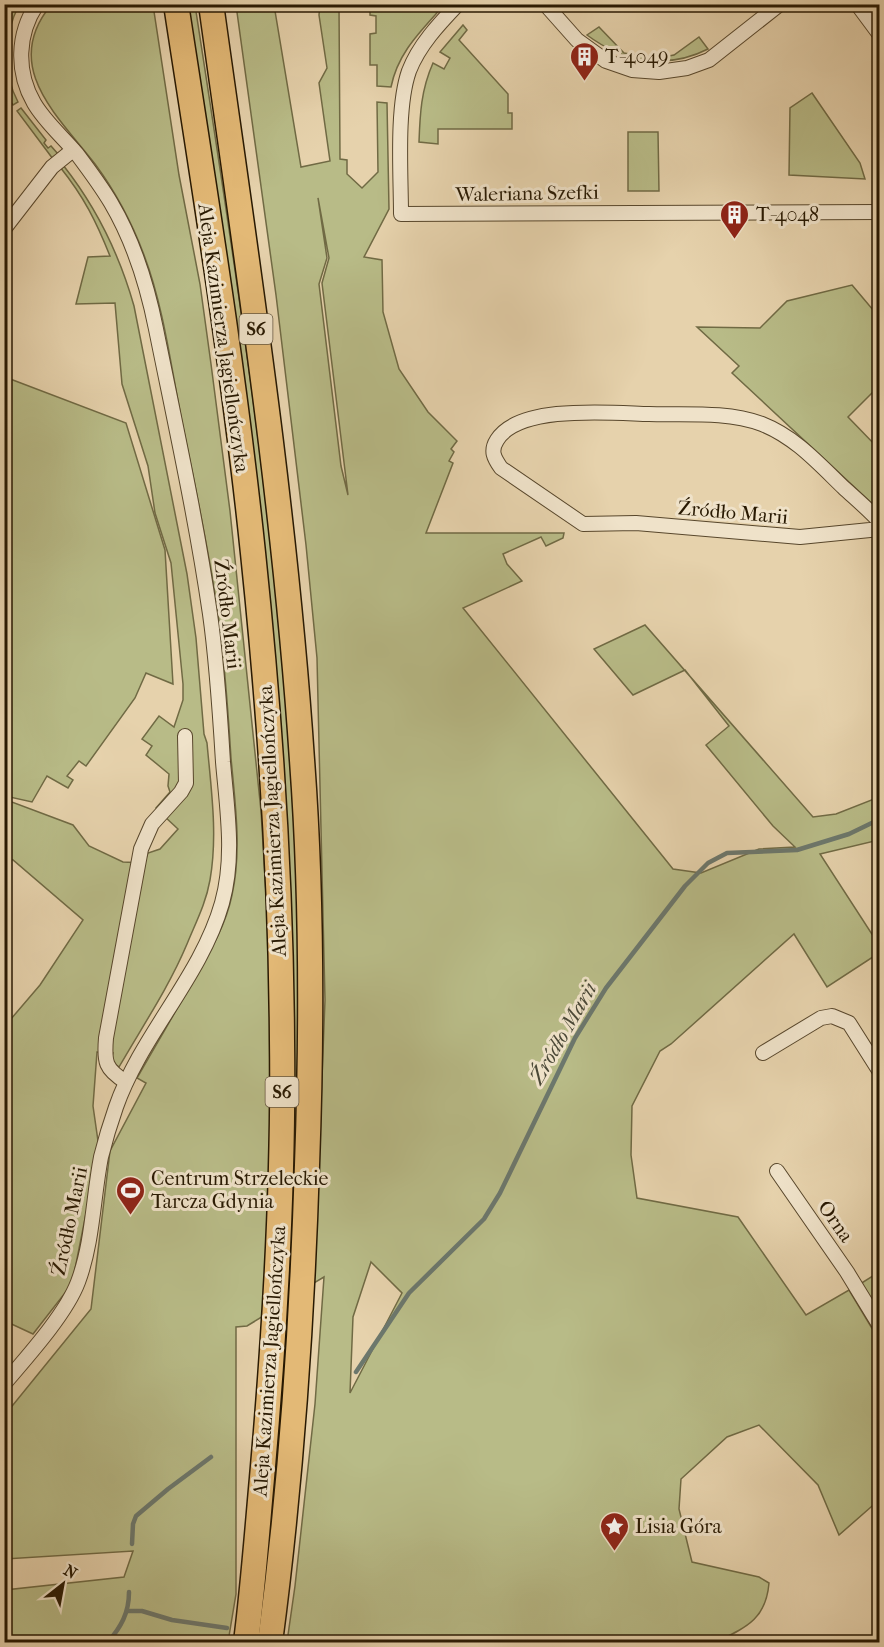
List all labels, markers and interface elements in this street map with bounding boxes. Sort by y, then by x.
building icon: T-4049 [568,40,600,82]
place label: T-4049 [605,45,669,68]
street label: Waleriana Szefki [454,181,599,206]
building icon: T-4048 [719,198,751,240]
street label: Aleja Kazimierza Jagiellończyka [193,201,254,475]
place label: T-4048 [756,203,819,226]
road number: S6 [240,314,272,344]
street label: Źródło Marii [677,495,789,529]
street label: Źródło Marii [209,558,247,670]
street label: Aleja Kazimierza Jagiellończyka [254,684,291,958]
water label: Źródło Marii [523,976,603,1090]
road number: S6 [266,1077,298,1107]
street label: Źródło Marii [46,1164,92,1278]
place label: Centrum Strzeleckie Tarcza Gdynia [151,1167,329,1213]
sports icon: Centrum Strzeleckie Tarcza Gdynia [114,1174,146,1216]
street label: Orna [813,1196,858,1247]
street label: Aleja Kazimierza Jagiellończyka [248,1224,290,1498]
place icon: Lisia Góra [598,1510,630,1552]
place label: Lisia Góra [635,1515,722,1538]
north arrow [33,1554,93,1614]
text: N [60,1560,81,1583]

